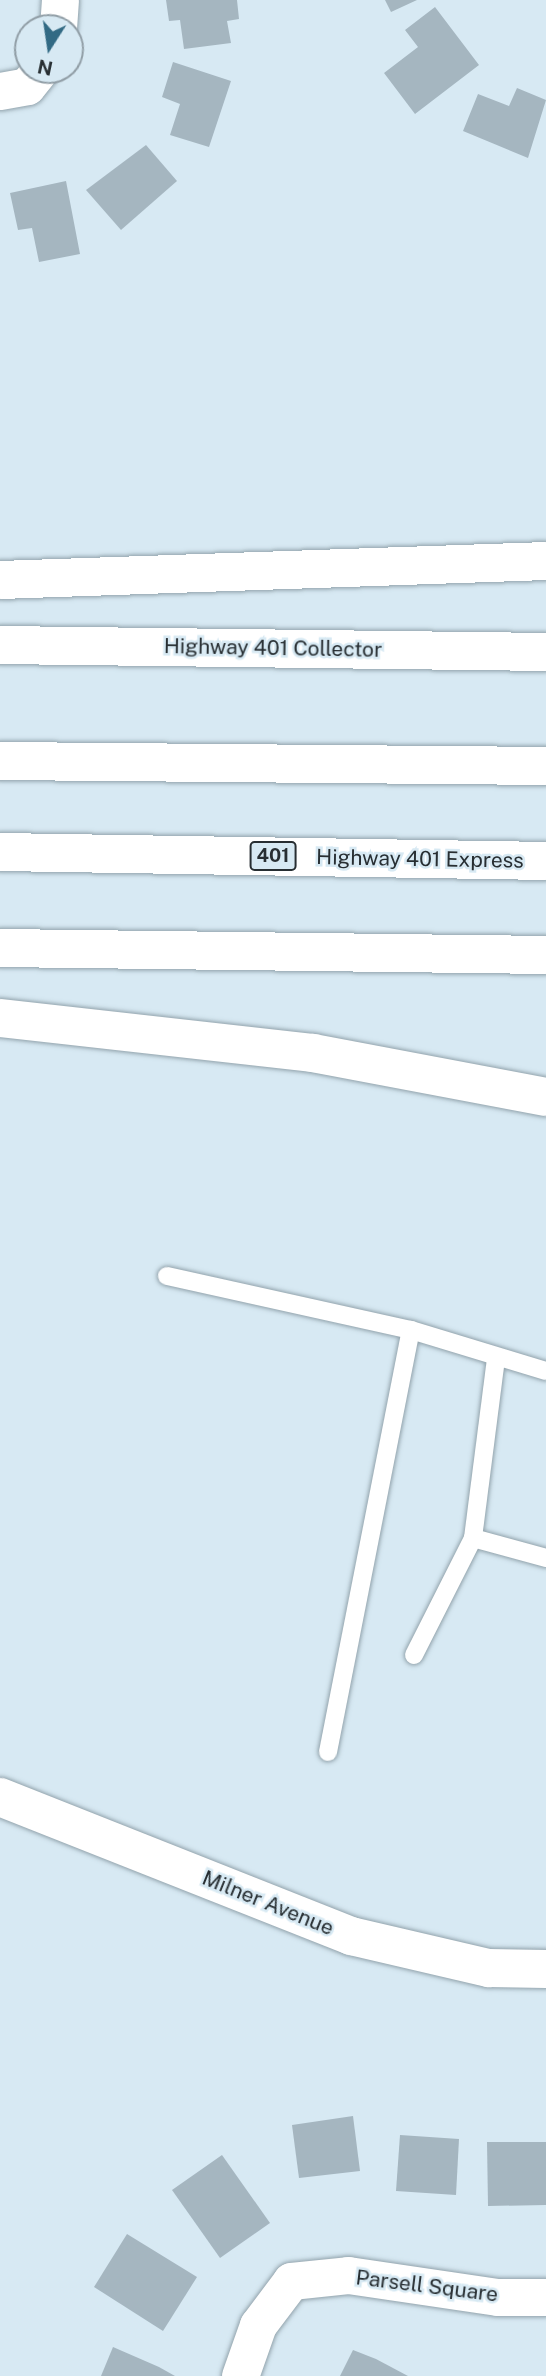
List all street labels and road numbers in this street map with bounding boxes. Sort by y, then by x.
street label: Highway 401 Collector [164,633,382,663]
road number: 401 [248,841,298,872]
street label: Highway 401 Express [316,845,524,873]
street label: Milner Avenue [199,1865,337,1941]
street label: Parsell Square [354,2265,500,2307]

